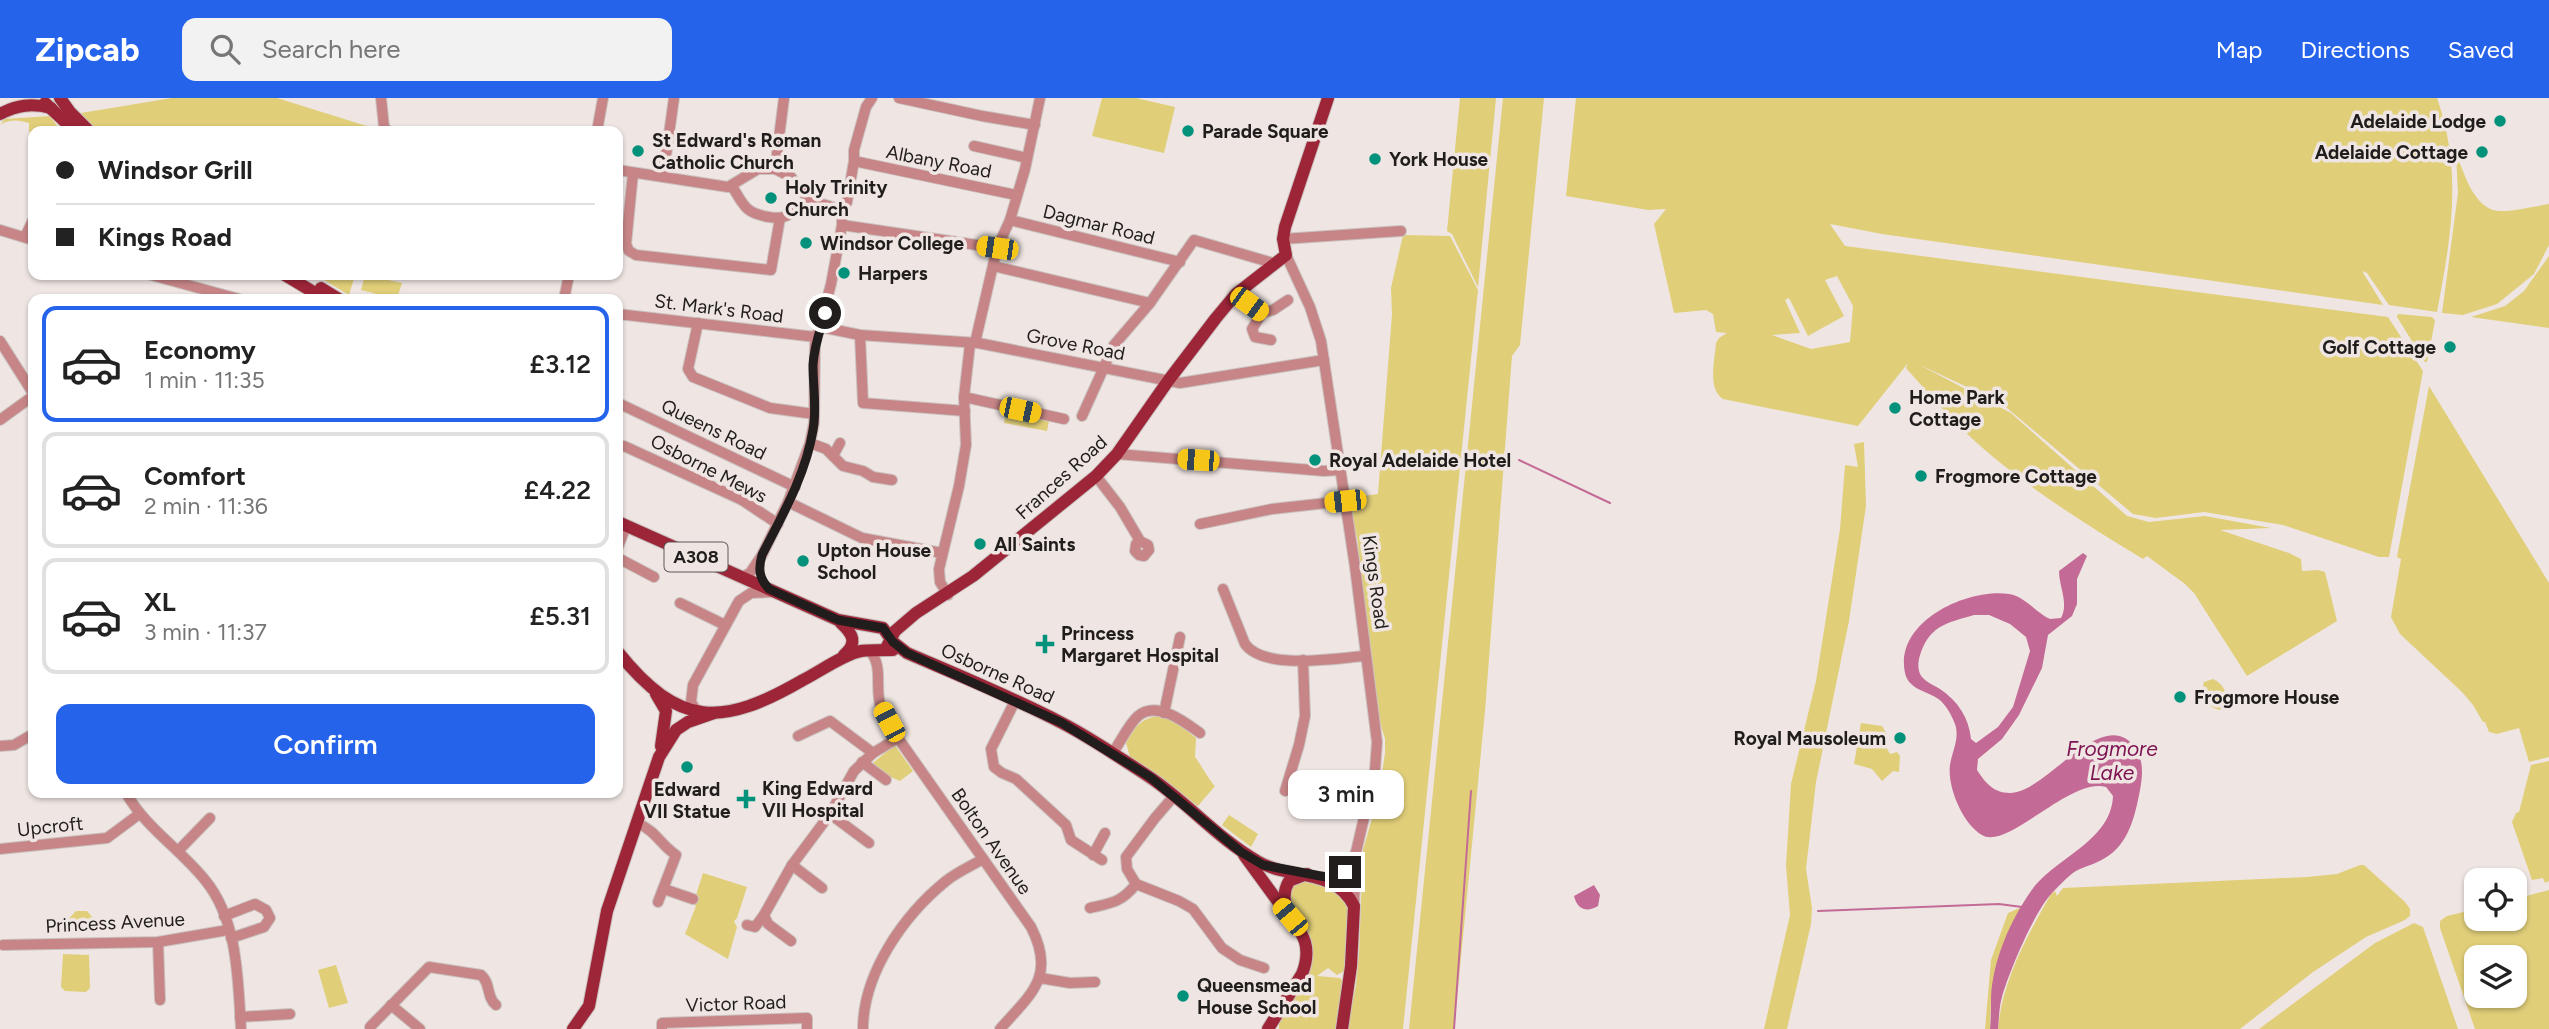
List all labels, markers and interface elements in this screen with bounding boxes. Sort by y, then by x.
search box [182,18,672,81]
text: Zipcab [35,30,140,69]
icon: search [206,30,244,68]
text: Search here [262,33,401,65]
text: Map [2216,35,2262,64]
text: Directions [2300,35,2410,64]
text: Saved [2448,35,2514,64]
place label: Adelaide Lodge [2350,110,2486,133]
marker: Adelaide Lodge [2492,113,2508,129]
place label: Parade Square [1202,120,1329,143]
marker: Parade Square [1180,123,1196,139]
place label: St Edward's Roman Catholic Church [652,129,821,174]
street label: Albany Road [884,140,994,183]
place label: Adelaide Cottage [2315,141,2468,164]
marker: St Edward's Roman Catholic Church [630,143,646,159]
marker: Adelaide Cottage [2474,144,2490,160]
place label: York House [1389,148,1489,171]
marker: York House [1367,151,1383,167]
text: Windsor Grill [98,154,253,186]
place label: Holy Trinity Church [785,176,887,221]
marker: Holy Trinity Church [763,190,779,206]
street label: Dagmar Road [1040,199,1157,250]
text: Kings Road [98,221,232,253]
place label: Windsor College [820,232,965,255]
marker: Windsor College [798,235,814,251]
car [975,235,1020,261]
place label: Harpers [858,262,928,285]
marker: Harpers [836,265,852,281]
car [1226,283,1273,325]
street label: St. Mark's Road [653,289,785,328]
route start [809,297,841,329]
street label: Grove Road [1025,324,1127,365]
icon: car [60,333,123,396]
text: Economy [144,334,256,366]
place label: Golf Cottage [2322,336,2436,359]
marker: Golf Cottage [2442,339,2458,355]
text: £3.12 [530,348,591,380]
text: 1 min · 11:35 [144,366,265,394]
place label: Home Park Cottage [1909,386,2006,431]
street label: Queens Road [657,394,770,465]
car [998,395,1043,425]
marker: Home Park Cottage [1887,400,1903,416]
street label: Osborne Mews [647,429,771,508]
street label: Frances Road [1011,430,1112,524]
car [1177,448,1220,472]
place label: Royal Adelaide Hotel [1329,449,1511,472]
marker: Royal Adelaide Hotel [1307,452,1323,468]
icon: car [60,459,123,522]
text: Comfort [144,460,246,492]
place label: Frogmore Cottage [1935,465,2097,488]
marker: Frogmore Cottage [1913,468,1929,484]
text: £4.22 [524,474,591,506]
car [1324,488,1367,514]
text: 2 min · 11:36 [144,492,268,520]
place label: All Saints [994,533,1076,556]
street label: Kings Road [1358,533,1394,631]
marker: All Saints [972,536,988,552]
place label: Upton House School [817,539,932,584]
road number: A308 [664,542,728,572]
marker: Upton House School [795,553,811,569]
icon: car [60,585,123,648]
text: XL [144,586,176,618]
text: £5.31 [529,600,591,632]
text: 3 min · 11:37 [144,618,267,646]
place label: Princess Margaret Hospital [1061,622,1219,667]
marker: Princess Margaret Hospital [1035,634,1055,654]
street label: Osborne Road [938,638,1058,709]
place label: Frogmore House [2194,686,2340,709]
marker: Frogmore House [2172,689,2188,705]
car [870,699,909,745]
button: Confirm [56,704,595,784]
place label: Royal Mausoleum [1734,727,1886,750]
marker: Royal Mausoleum [1892,730,1908,746]
water label: Frogmore Lake [2066,736,2158,785]
marker: Edward VII Statue [679,759,695,775]
callout: 3 min [1287,770,1403,820]
place label: King Edward VII Hospital [762,777,873,822]
place label: Edward VII Statue [643,778,731,823]
text: 3 min [1318,780,1374,808]
street label: Bolton Avenue [946,784,1037,899]
marker: King Edward VII Hospital [736,789,756,809]
street label: Upcroft [16,812,84,841]
route end [1329,856,1361,888]
map controls [2464,868,2527,1008]
button: locate [2464,868,2527,931]
car [1269,894,1312,940]
street label: Princess Avenue [45,907,185,938]
button: layers [2464,945,2527,1008]
place label: Queensmead House School [1197,974,1316,1019]
marker: Queensmead House School [1175,988,1191,1004]
street label: Victor Road [685,990,787,1017]

